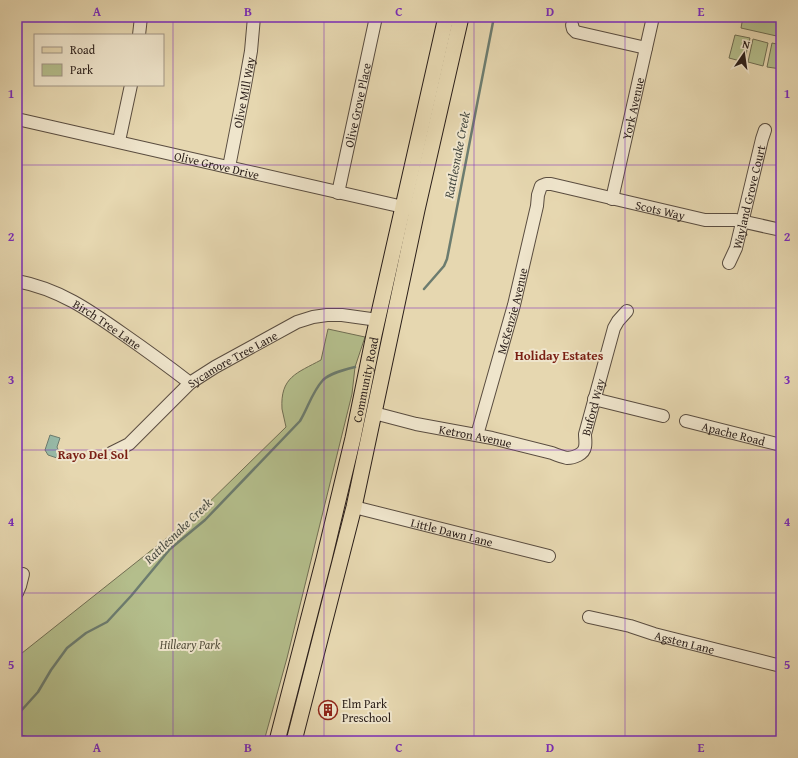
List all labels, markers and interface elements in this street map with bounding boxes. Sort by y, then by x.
text: A [93,2,102,21]
text: B [244,2,252,21]
text: C [395,2,403,21]
text: D [546,2,554,21]
text: E [698,2,705,21]
legend [34,34,164,86]
north arrow [724,34,764,74]
text: N [741,36,752,53]
text: Road [70,41,96,58]
street label: Olive Mill Way [228,55,258,129]
text: Park [70,61,94,78]
street label: Olive Grove Place [340,61,374,149]
street label: York Avenue [617,75,648,141]
text: 1 [8,84,14,103]
text: 1 [784,84,790,103]
water label: Rattlesnake Creek [439,110,475,201]
street label: Wayland Grove Court [728,143,769,251]
street label: Olive Grove Drive [173,146,261,183]
street label: Scots Way [634,196,687,224]
text: 2 [8,227,15,246]
text: 2 [784,227,791,246]
street label: McKenzie Avenue [492,266,531,356]
street label: Birch Tree Lane [70,295,145,353]
street label: Sycamore Tree Lane [184,326,280,391]
street label: Community Road [348,335,382,424]
district label: Holiday Estates [515,346,604,365]
text: 3 [8,370,14,389]
text: 3 [784,370,790,389]
street label: Buford Way [576,376,608,437]
street label: Apache Road [700,417,768,449]
street label: Ketron Avenue [438,420,514,451]
district label: Rayo Del Sol [58,445,128,464]
water label: Rattlesnake Creek [139,494,216,569]
text: 4 [8,512,15,531]
text: 4 [784,512,791,531]
street label: Little Dawn Lane [409,513,495,550]
street label: Agsten Lane [653,626,717,658]
park label: Hilleary Park [159,636,221,653]
text: 5 [8,655,15,674]
text: 5 [784,655,791,674]
place label: Elm Park Preschool [342,695,392,726]
building icon: Elm Park Preschool [317,699,339,721]
text: A [93,738,102,757]
text: B [244,738,252,757]
text: C [395,738,403,757]
text: D [546,738,554,757]
text: E [698,738,705,757]

